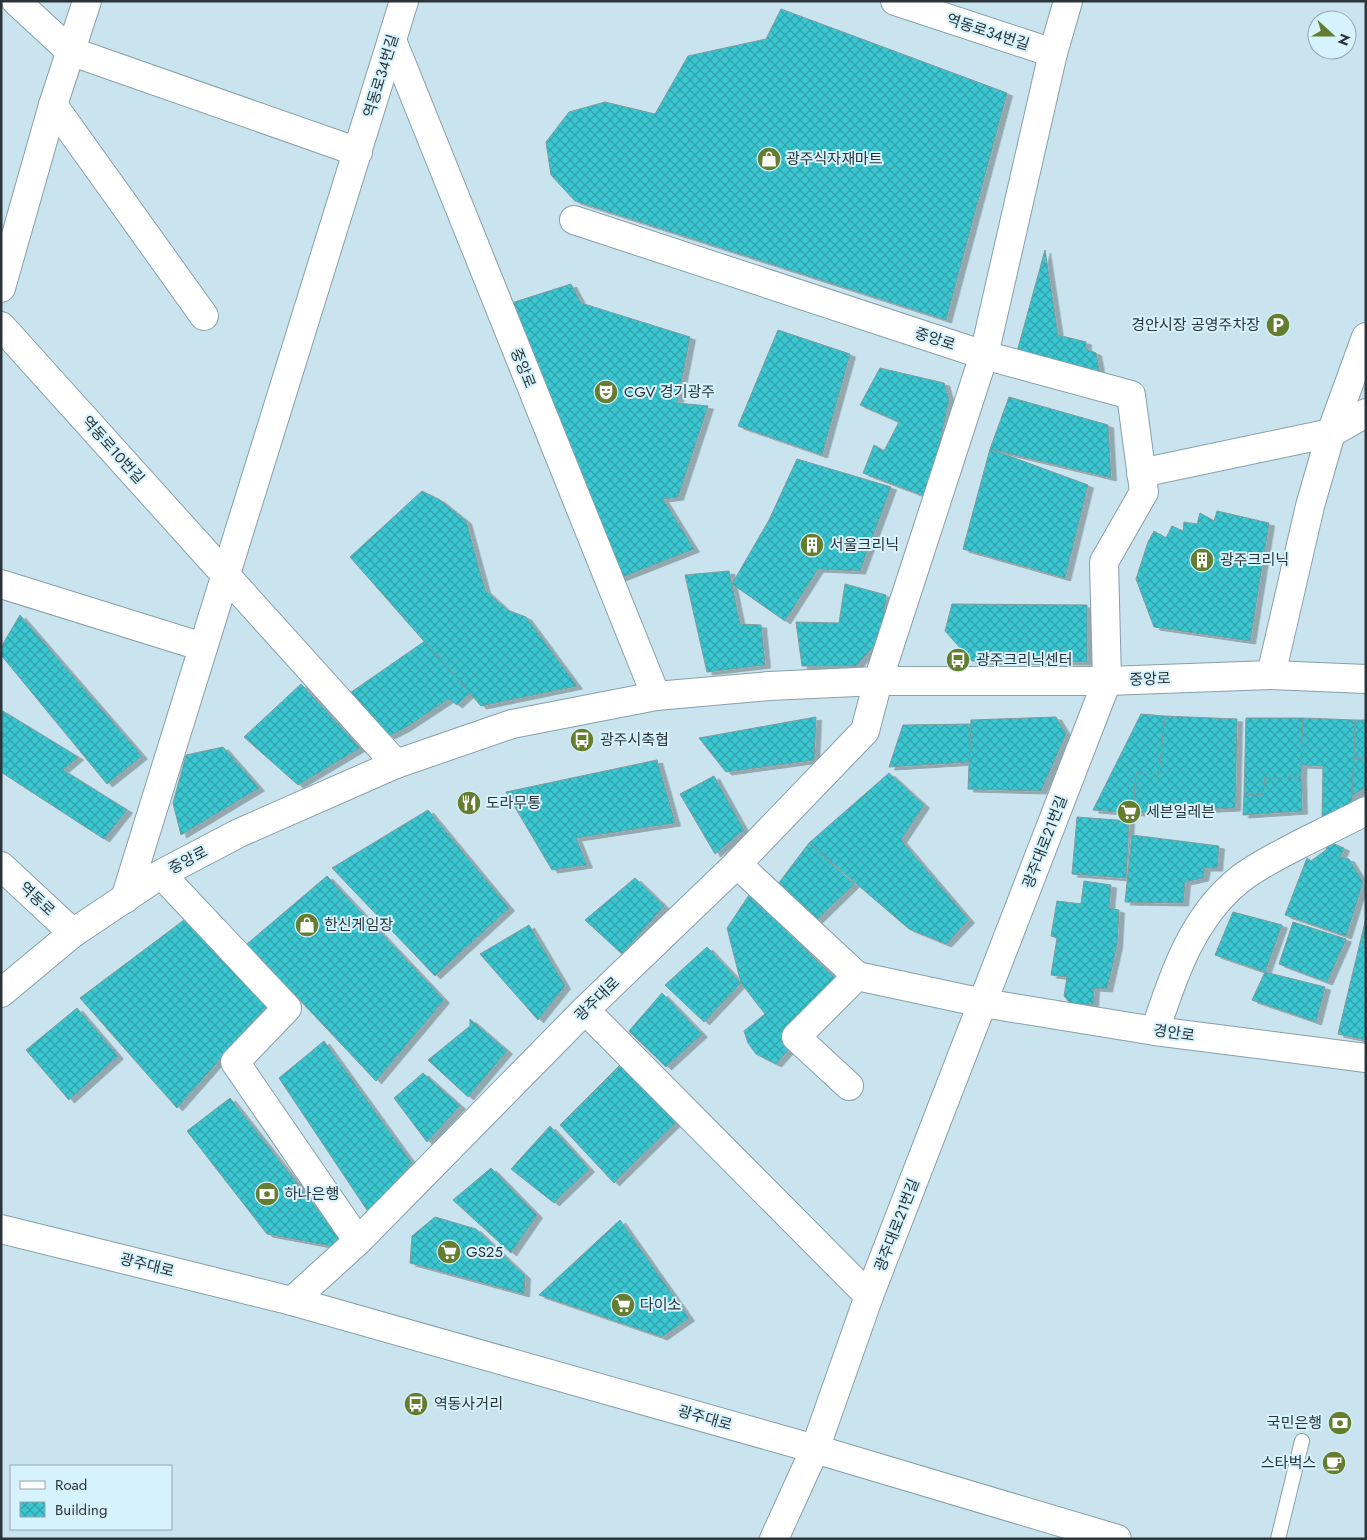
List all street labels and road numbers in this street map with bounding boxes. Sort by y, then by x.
street label: 역동로34번길 [944,8,1032,56]
street label: 역동로34번길 [358,32,404,120]
street label: 중앙로 [912,322,958,356]
street label: 중앙로 [505,345,541,391]
street label: 역동로10번길 [76,411,150,489]
street label: 중앙로 [1129,667,1171,691]
street label: 광주대로21번길 [1017,792,1073,892]
street label: 중앙로 [165,841,211,879]
street label: 역동로 [14,877,60,921]
street label: 광주대로 [570,972,624,1026]
street label: 경안로 [1152,1019,1196,1047]
street label: 광주대로21번길 [869,1175,925,1275]
street label: 광주대로 [118,1248,176,1282]
street label: 광주대로 [675,1400,735,1436]

